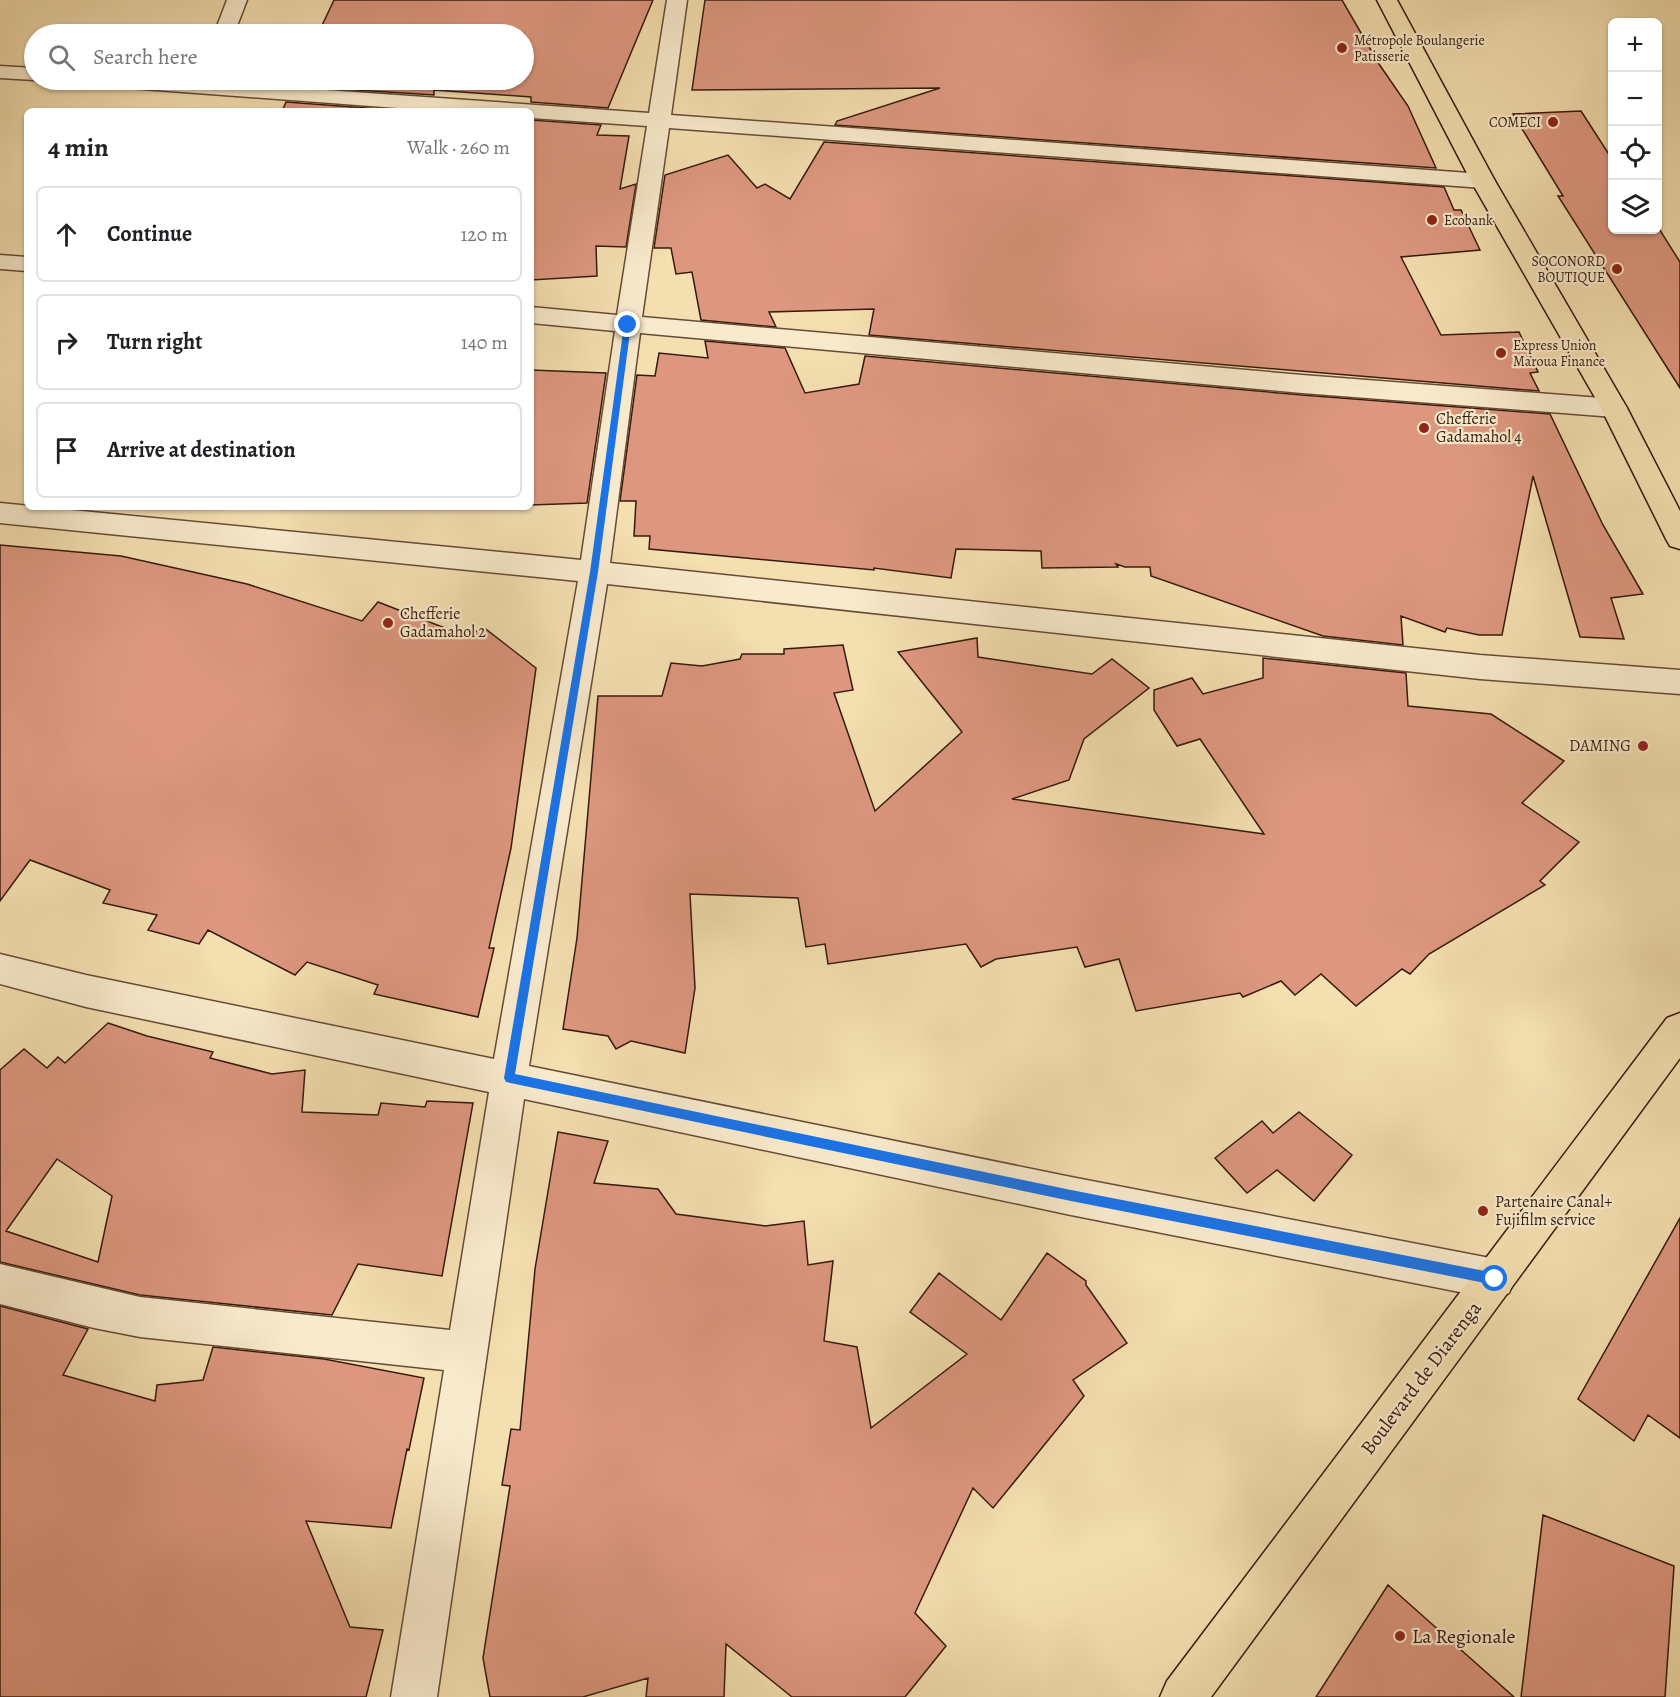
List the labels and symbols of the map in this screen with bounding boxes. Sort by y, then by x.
place label: Métropole Boulangerie Patisserie [1354,31,1485,66]
marker: Métropole Boulangerie Patisserie [1335,41,1349,55]
place label: COMECI [1489,113,1541,132]
marker: COMECI [1546,115,1560,129]
place label: Ecobank [1444,211,1493,230]
marker: Ecobank [1425,213,1439,227]
place label: SOCONORD BOUTIQUE [1531,252,1605,287]
marker: SOCONORD BOUTIQUE [1610,262,1624,276]
route end [614,311,640,337]
place label: Express Union Maroua Finance [1513,336,1605,371]
marker: Express Union Maroua Finance [1494,346,1508,360]
place label: Chefferie Gadamahol 4 [1436,408,1522,448]
marker: Chefferie Gadamahol 4 [1417,421,1431,435]
place label: Chefferie Gadamahol 2 [400,603,486,643]
marker: Chefferie Gadamahol 2 [381,616,395,630]
place label: DAMING [1569,735,1631,757]
marker: DAMING [1636,739,1650,753]
place label: Partenaire Canal+ Fujifilm service [1495,1191,1612,1231]
marker: Partenaire Canal+ Fujifilm service [1476,1204,1490,1218]
route start [1481,1265,1507,1291]
street label: Boulevard de Diarenga [1354,1295,1488,1460]
place label: La Regionale [1412,1623,1516,1650]
marker: La Regionale [1393,1629,1407,1643]

